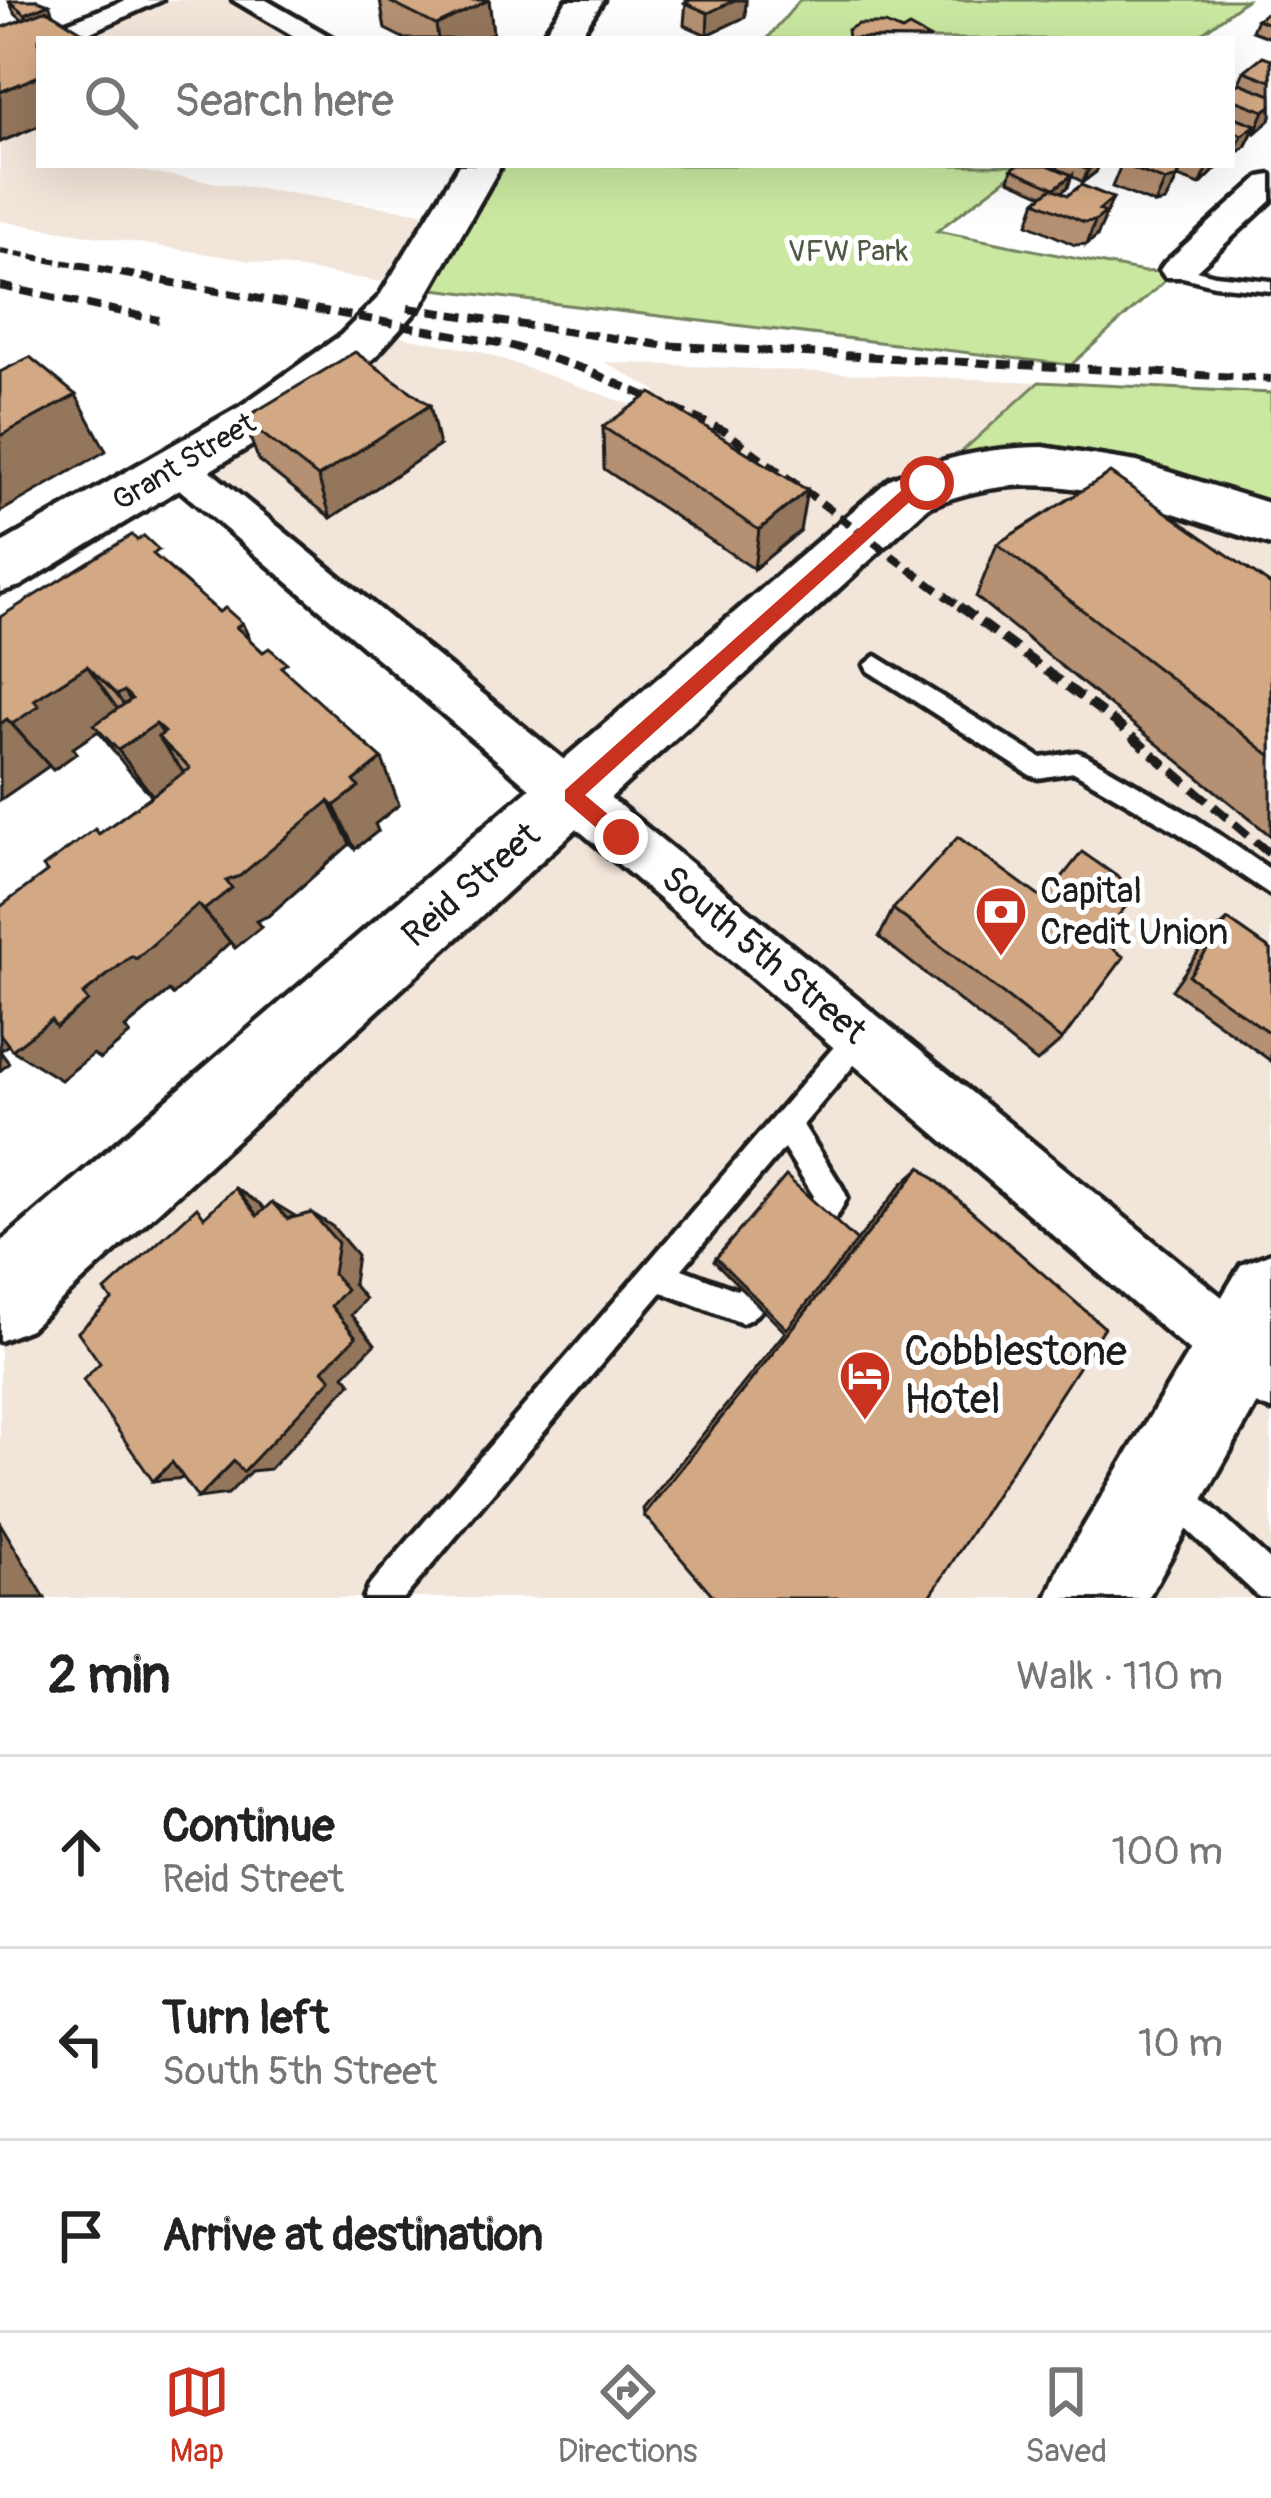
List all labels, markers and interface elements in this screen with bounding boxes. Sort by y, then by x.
search box [36,36,1235,168]
icon: search [78,69,144,135]
text: Search here [174,74,394,130]
park label: VFW Park [788,233,909,270]
street label: Grant Street [106,404,263,519]
route start [900,456,954,510]
route end [594,810,648,864]
street label: Reid Street [393,813,550,957]
street label: South 5th Street [652,856,876,1054]
place label: Capital Credit Union [1040,869,1228,955]
bank icon: Capital Credit Union [973,884,1029,958]
place label: Cobblestone Hotel [904,1326,1127,1426]
hotel icon: Cobblestone Hotel [837,1348,893,1422]
text: 2 min [48,1644,170,1708]
text: Walk · 110 m [1016,1652,1223,1701]
text: Continue [162,1799,335,1855]
icon: ahead [48,1819,114,1885]
text: 100 m [1111,1827,1223,1876]
text: Reid Street [162,1855,344,1904]
text: Turn left [162,1991,329,2047]
icon: left [48,2011,114,2077]
text: 10 m [1138,2019,1223,2068]
text: South 5th Street [162,2047,437,2096]
icon: arrive [48,2203,114,2269]
text: Arrive at destination [162,2208,543,2264]
tab: Map [164,2359,230,2472]
tab: Directions [558,2359,698,2472]
tab: Saved [1025,2359,1107,2472]

